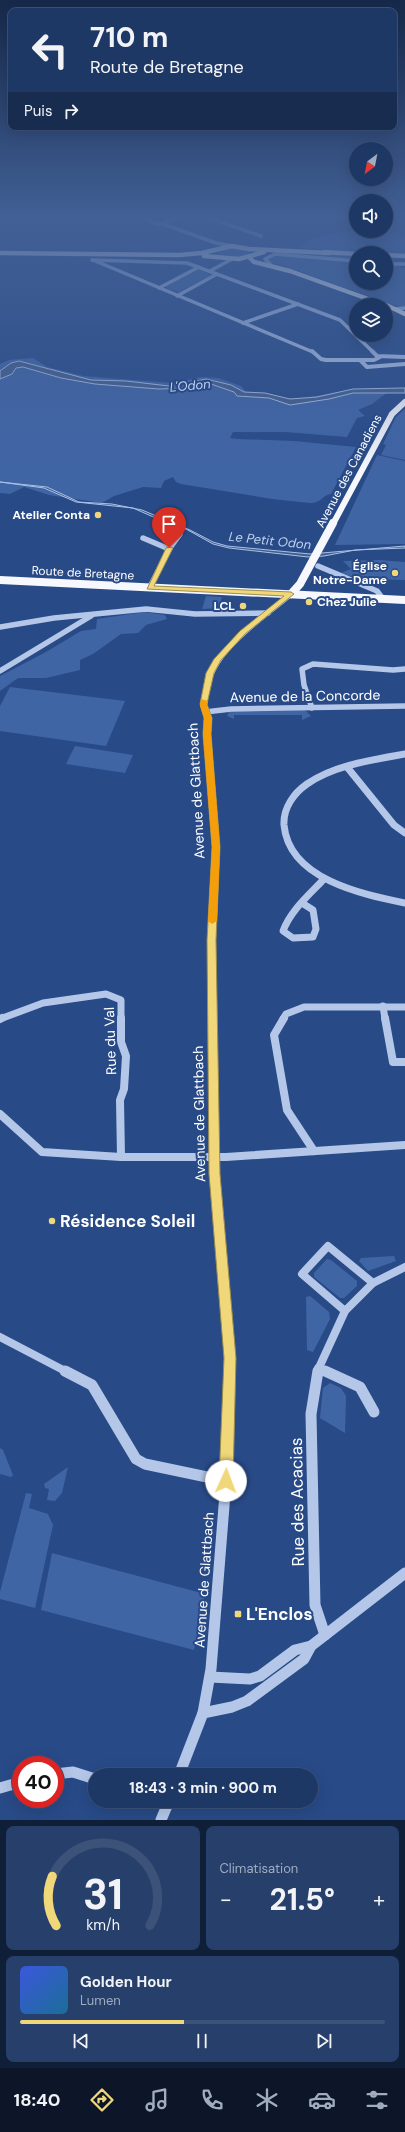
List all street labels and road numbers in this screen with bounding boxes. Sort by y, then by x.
street label: Avenue des Canadiens [312,412,386,530]
street label: Route de Bretagne [31,562,135,584]
street label: Avenue de la Concorde [230,686,380,706]
street label: Avenue de Glattbach [183,722,209,860]
street label: Rue du Val [100,1007,120,1075]
street label: Avenue de Glattbach [189,1046,209,1182]
street label: Rue des Acacias [285,1437,309,1567]
street label: Avenue de Glattbach [190,1511,218,1649]

